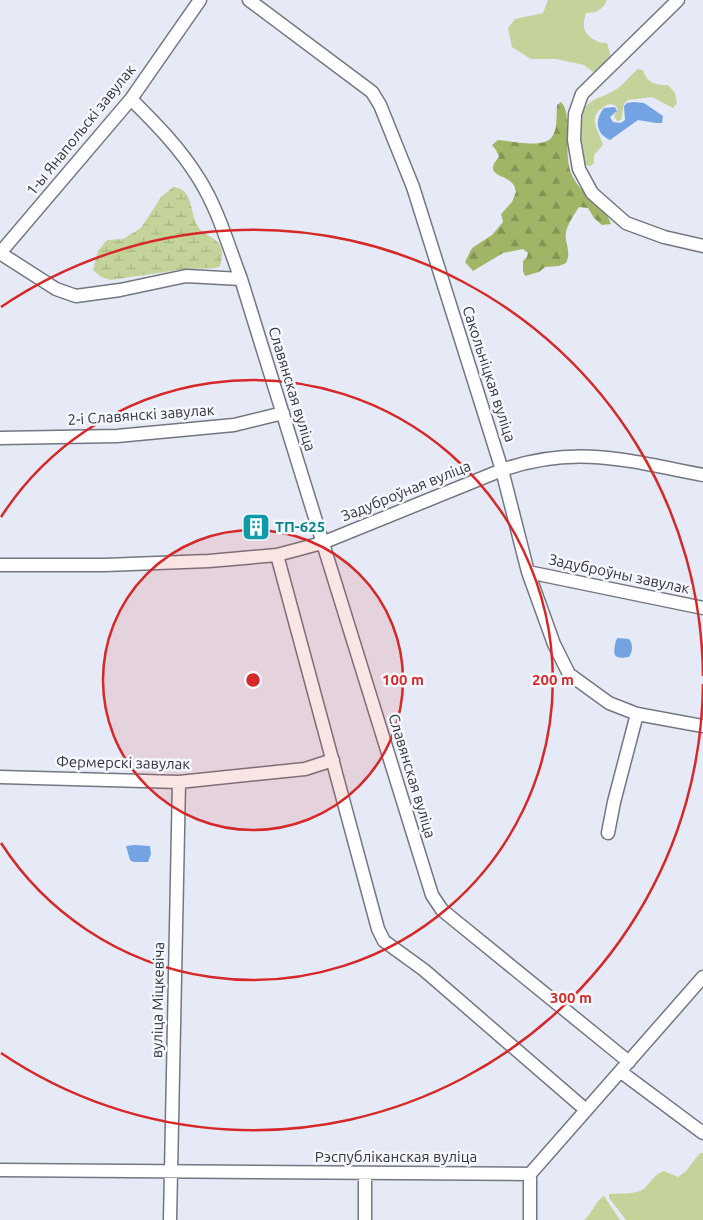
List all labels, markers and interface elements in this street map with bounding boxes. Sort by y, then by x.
street label: 1-ы Янапольскі завулак [23,61,139,198]
street label: Сакольніцкая вуліца [459,304,519,444]
street label: Славянская вуліца [265,325,319,453]
street label: 2-і Славянскі завулак [67,401,215,428]
street label: Задуброўная вуліца [339,457,473,524]
building icon: ТП-625 [241,512,271,542]
place label: ТП-625 [275,518,325,535]
street label: Задуброўны завулак [547,550,691,597]
centre of rings [244,671,262,689]
text: 100 m [382,671,424,688]
text: 200 m [532,671,574,688]
street label: Славянская вуліца [385,712,439,840]
street label: Фермерскі завулак [56,753,190,772]
street label: вуліца Міцкевіча [148,942,167,1058]
text: 300 m [550,989,592,1006]
street label: Рэспубліканская вуліца [315,1148,477,1165]

